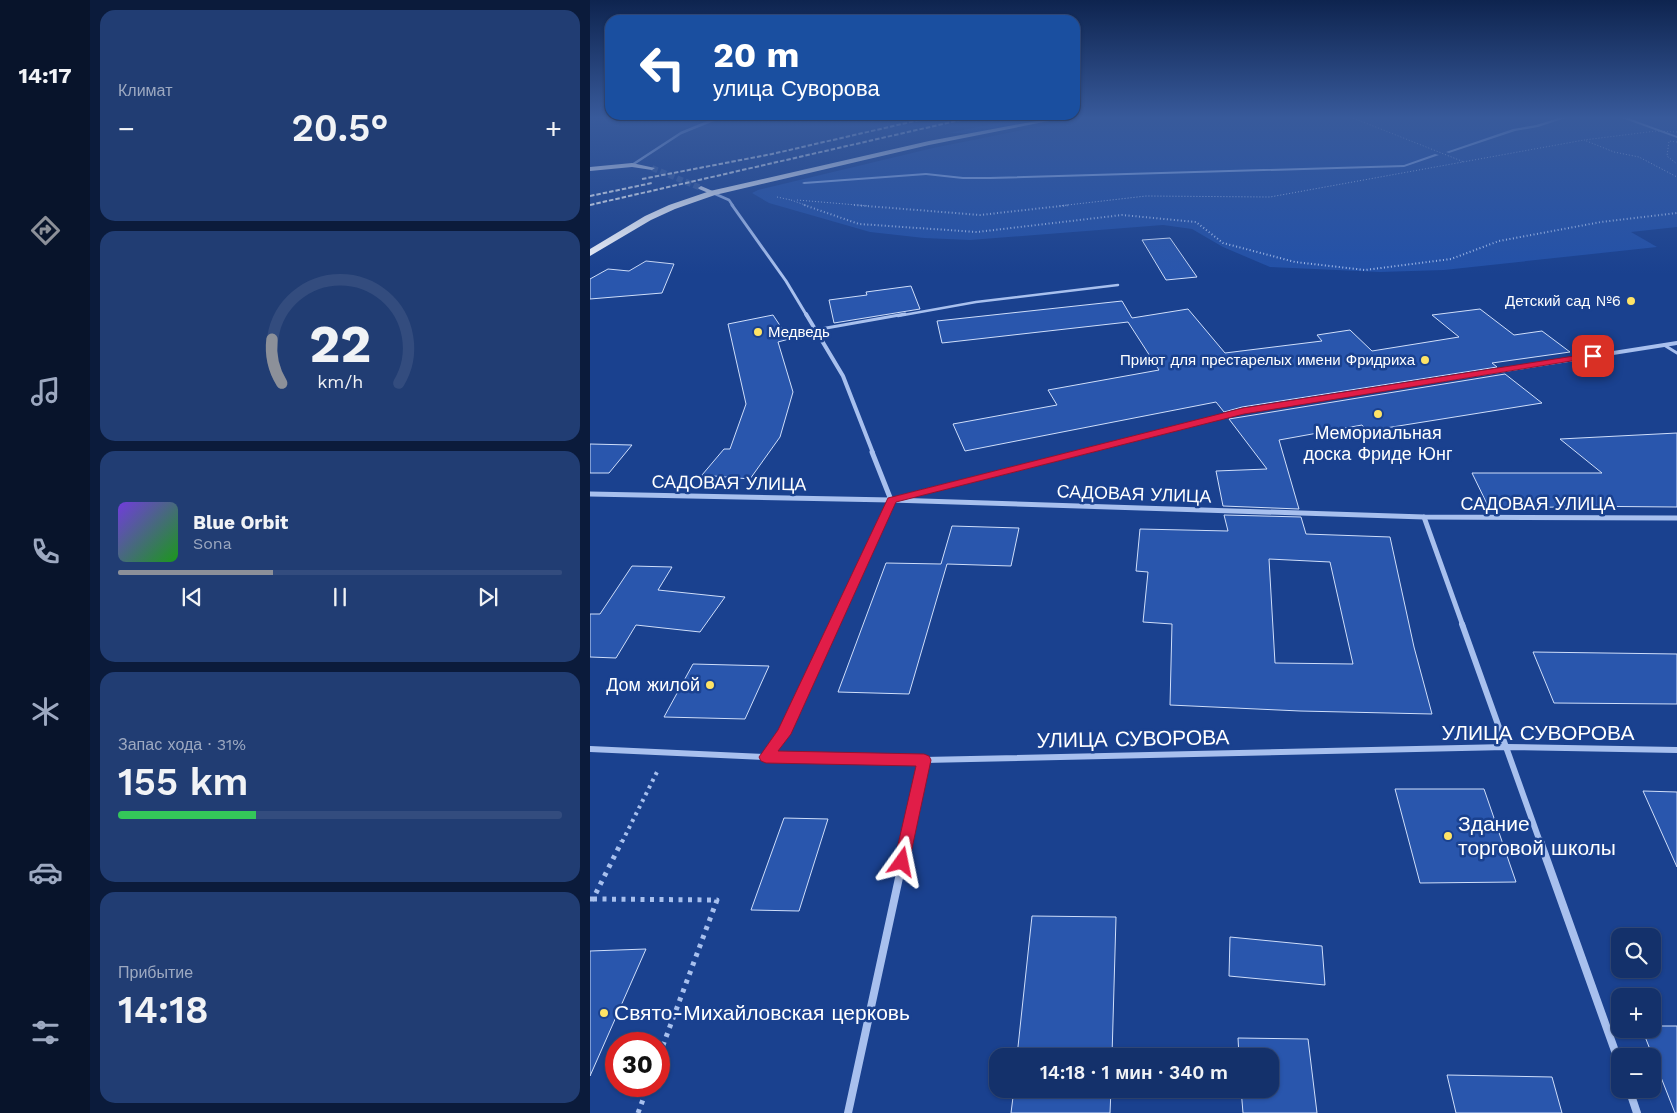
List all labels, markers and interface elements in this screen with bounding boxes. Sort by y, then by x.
text: 20 m [713,34,799,76]
icon: left [630,35,695,100]
text: 14:17 [18,63,72,88]
text: улица Суворова [713,76,880,101]
text: Климат [118,81,172,100]
text: 20.5° [291,106,389,150]
text: − [118,112,135,145]
text: + [545,112,562,145]
icon: directions [28,213,63,248]
place label: Детский сад №6 [1505,292,1621,310]
marker: Детский сад №6 [1625,295,1637,307]
text: 22 [309,314,371,375]
place label: Медведь [768,323,830,341]
marker: Медведь [752,326,764,338]
pin [1572,335,1614,377]
icon: arrive [1579,342,1607,370]
place label: Приют для престарелых имени Фридриха [1120,351,1416,369]
marker: Приют для престарелых имени Фридриха [1419,354,1431,366]
text: km/h [317,371,363,392]
icon: music [28,374,63,409]
marker: Мемориальная доска Фриде Юнг [1372,408,1384,420]
place label: Мемориальная доска Фриде Юнг [1303,422,1453,464]
street label: САДОВАЯ УЛИЦА [651,471,807,494]
street label: САДОВАЯ УЛИЦА [1056,480,1212,507]
street label: САДОВАЯ УЛИЦА [1461,493,1615,514]
text: Blue Orbit [193,511,288,534]
icon: phone [28,534,63,569]
text: Sona [193,534,232,553]
icon: previous [178,583,206,611]
icon: pause [326,583,354,611]
icon: next [474,583,502,611]
place label: Дом жилой [606,674,700,695]
marker: Дом жилой [704,679,716,691]
icon: climate [28,694,63,729]
street label: УЛИЦА СУВОРОВА [1442,720,1634,745]
street label: УЛИЦА СУВОРОВА [1036,724,1230,753]
text: Запас хода · 31% [118,735,246,754]
text: 155 km [118,760,248,804]
place label: Здание торговой школы [1458,811,1616,860]
marker: Здание торговой школы [1442,830,1454,842]
position arrow [875,835,927,887]
icon: car [28,855,63,890]
map controls [1611,928,1661,1098]
button: search [1611,928,1661,978]
text: Прибытие [118,963,193,982]
text: 14:18 [118,988,209,1032]
button: + [1611,988,1661,1038]
place label: Свято-Михайловская церковь [614,1000,910,1025]
marker: Свято-Михайловская церковь [598,1007,610,1019]
icon: filters [28,1015,63,1050]
speed limit sign: 30 [605,1032,670,1097]
button: − [1611,1048,1661,1098]
text: 14:18 · 1 мин · 340 m [1040,1061,1228,1084]

